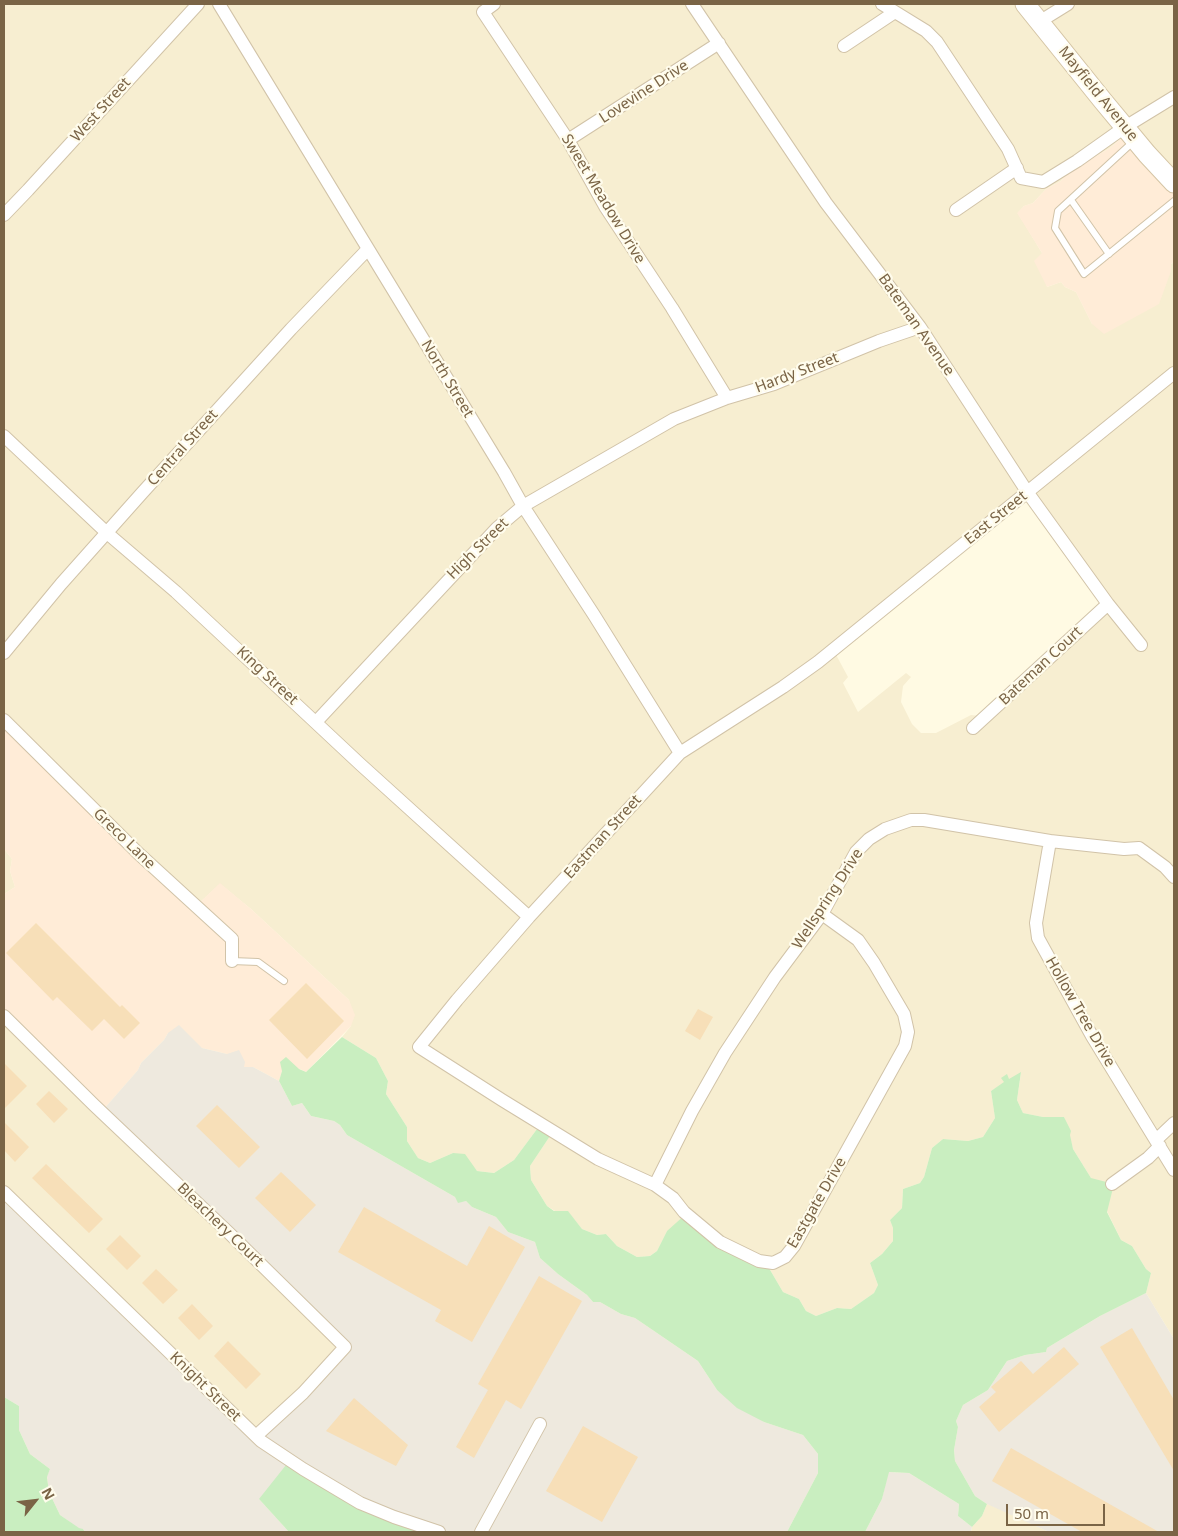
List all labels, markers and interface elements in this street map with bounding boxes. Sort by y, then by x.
street label: Mayfield Avenue [1054,43,1142,145]
street label: Lovevine Drive [596,57,692,127]
street label: West Street [67,74,135,146]
street label: Sweet Meadow Drive [557,131,649,267]
street label: Bateman Avenue [874,271,958,379]
street label: North Street [417,337,477,421]
street label: Hardy Street [753,349,841,397]
street label: Central Street [144,406,222,490]
street label: East Street [961,487,1031,549]
street label: High Street [444,515,512,583]
street label: Bateman Court [996,623,1086,709]
street label: King Street [233,643,301,709]
street label: Eastman Street [561,791,645,883]
street label: Greco Lane [89,805,159,873]
street label: Wellspring Drive [789,846,867,952]
street label: Hollow Tree Drive [1041,954,1119,1070]
street label: Eastgate Drive [784,1154,850,1252]
street label: Bleachery Court [173,1179,267,1271]
street label: Knight Street [166,1349,244,1425]
north arrow [10,1476,60,1526]
text: N [37,1484,60,1503]
scale bar [1008,1494,1107,1526]
text: 50 m [1014,1503,1049,1523]

